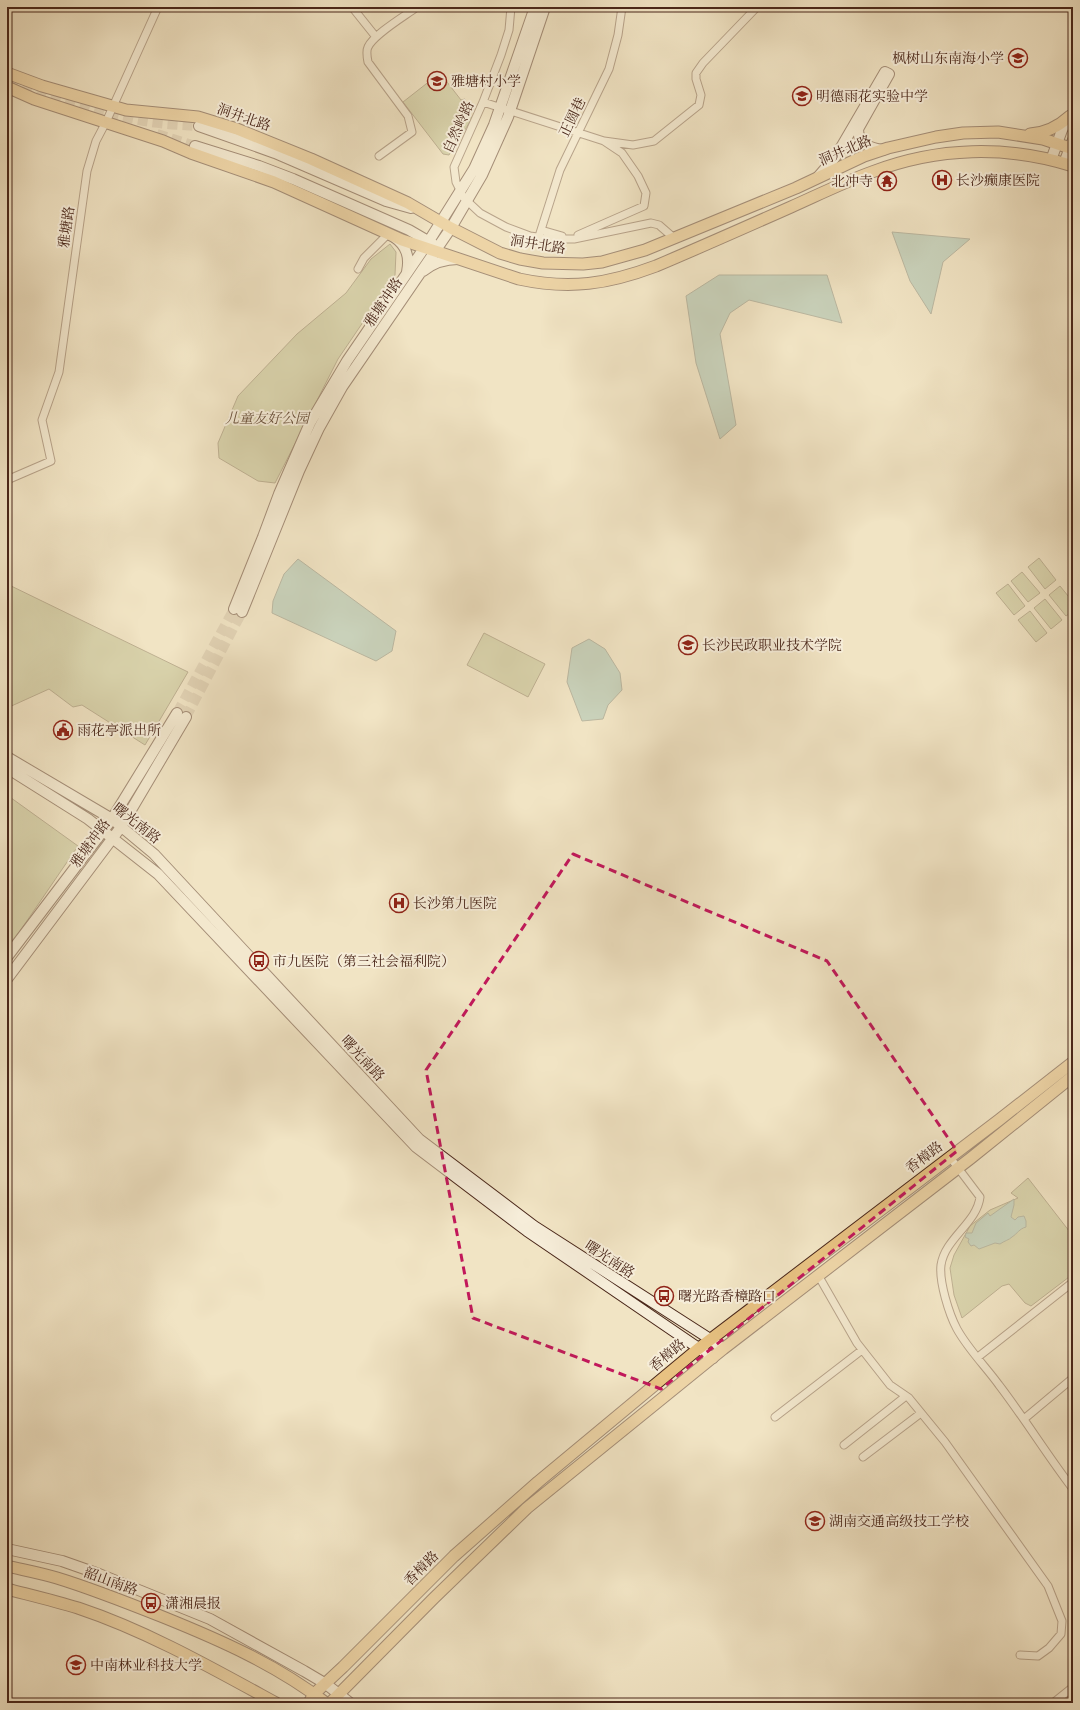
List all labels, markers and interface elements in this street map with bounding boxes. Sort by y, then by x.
school or university icon: 枫树山东南海小学 [1007,47,1029,69]
place label: 枫树山东南海小学 [892,49,1004,68]
school or university icon: 雅塘村小学 [426,70,448,92]
place label: 雅塘村小学 [451,72,521,91]
school or university icon: 明德雨花实验中学 [791,85,813,107]
place label: 明德雨花实验中学 [816,87,928,106]
street label: 正圆巷 [555,94,590,140]
street label: 自然岭路 [438,98,479,157]
street label: 洞井北路 [214,99,273,136]
street label: 洞井北路 [816,131,875,170]
hospital icon: 长沙癫康医院 [931,169,953,191]
temple icon: 北冲寺 [876,170,898,192]
place label: 长沙癫康医院 [956,171,1040,190]
place label: 北冲寺 [831,172,873,191]
street label: 雅塘路 [54,205,79,249]
street label: 洞井北路 [509,231,567,258]
street label: 雅塘冲路 [360,274,407,331]
park label: 儿童友好公园 [225,409,311,428]
school or university icon: 长沙民政职业技术学院 [677,634,699,656]
place label: 长沙民政职业技术学院 [702,636,842,655]
public building icon: 雨花亭派出所 [52,719,74,741]
place label: 雨花亭派出所 [77,721,161,740]
street label: 曙光南路 [109,799,165,848]
street label: 雅塘冲路 [66,815,115,872]
hospital icon: 长沙第九医院 [388,892,410,914]
place label: 长沙第九医院 [413,894,497,913]
bus stop icon: 市九医院（第三社会福利院） [248,950,270,972]
place label: 市九医院（第三社会福利院） [273,952,455,971]
street label: 曙光南路 [337,1031,389,1085]
street label: 香樟路 [902,1137,947,1178]
street label: 曙光南路 [581,1236,638,1283]
bus stop icon: 曙光路香樟路口 [653,1285,675,1307]
place label: 曙光路香樟路口 [678,1287,776,1306]
street label: 香樟路 [645,1335,690,1376]
school or university icon: 湖南交通高级技工学校 [804,1510,826,1532]
place label: 湖南交通高级技工学校 [829,1512,969,1531]
street label: 香樟路 [400,1547,443,1590]
street label: 韶山南路 [81,1563,140,1600]
bus stop icon: 潇湘晨报 [140,1592,162,1614]
place label: 潇湘晨报 [165,1594,221,1613]
school or university icon: 中南林业科技大学 [65,1654,87,1676]
place label: 中南林业科技大学 [90,1656,202,1675]

